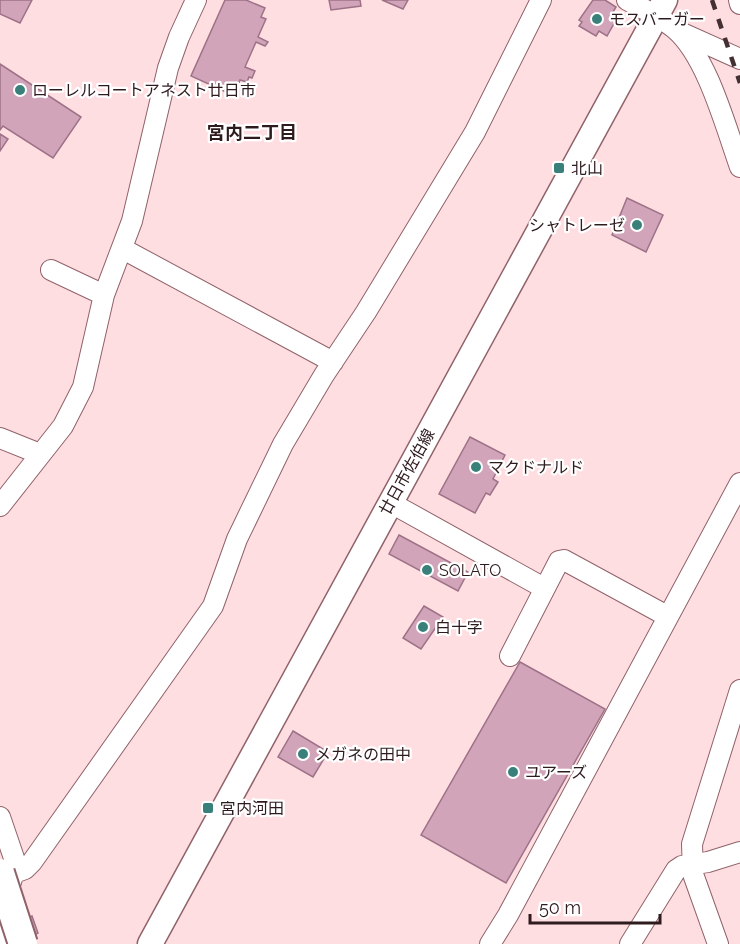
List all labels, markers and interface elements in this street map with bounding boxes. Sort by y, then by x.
place label: モスバーガー [609,10,705,29]
marker: モスバーガー [590,12,604,26]
place label: ローレルコートアネスト廿日市 [32,81,256,100]
marker: ローレルコートアネスト廿日市 [13,83,27,97]
district label: 宮内二丁目 [207,122,297,143]
place label: 北山 [571,159,603,178]
marker: 北山 [552,161,566,175]
place label: シャトレーゼ [529,216,625,235]
marker: シャトレーゼ [630,218,644,232]
street label: 廿日市佐伯線 [375,425,439,519]
place label: マクドナルド [488,458,584,477]
marker: マクドナルド [469,460,483,474]
place label: SOLATO [439,561,501,580]
marker: SOLATO [420,563,434,577]
place label: 白十字 [435,618,483,637]
marker: 白十字 [416,620,430,634]
place label: メガネの田中 [315,745,411,764]
marker: メガネの田中 [296,747,310,761]
place label: ユアーズ [525,763,587,782]
marker: ユアーズ [506,765,520,779]
place label: 宮内河田 [220,799,284,818]
marker: 宮内河田 [201,801,215,815]
scale bar [530,887,660,925]
text: 50 m [539,897,581,918]

